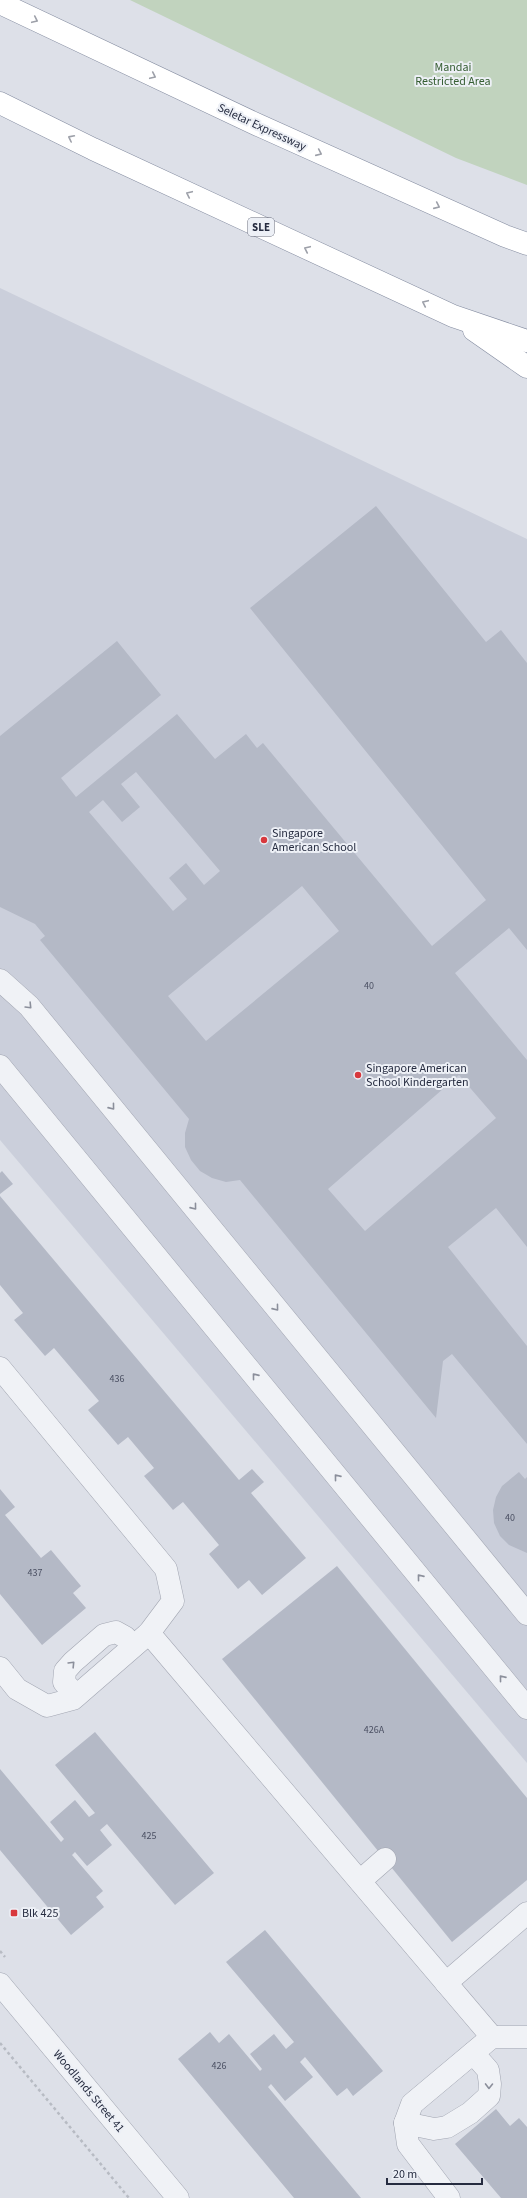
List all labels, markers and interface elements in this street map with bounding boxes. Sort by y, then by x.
one-way arrow [31,15,39,23]
park label: Mandai Restricted Area [415,59,491,90]
one-way arrow [148,71,156,79]
street label: Seletar Expressway [215,99,309,156]
one-way arrow [68,136,76,143]
one-way arrow [314,148,322,156]
one-way arrow [186,191,193,199]
one-way arrow [433,201,441,209]
road number: SLE [248,218,274,236]
one-way arrow [304,246,311,254]
one-way arrow [421,300,429,308]
place label: Singapore American School [272,825,356,856]
marker: Singapore American School [259,835,269,845]
house number: 40 [364,979,374,993]
one-way arrow [24,1001,32,1009]
place label: Singapore American School Kindergarten [366,1060,468,1091]
marker: Singapore American School Kindergarten [353,1070,363,1080]
one-way arrow [107,1102,114,1109]
one-way arrow [189,1203,196,1210]
one-way arrow [272,1303,279,1310]
house number: 436 [110,1372,124,1386]
one-way arrow [252,1374,259,1381]
one-way arrow [335,1474,342,1481]
house number: 40 [505,1511,515,1525]
house number: 437 [28,1566,42,1580]
one-way arrow [417,1575,424,1582]
one-way arrow [67,1661,75,1669]
one-way arrow [500,1675,507,1682]
house number: 426A [364,1723,385,1737]
house number: 425 [142,1829,156,1843]
place label: Blk 425 [22,1905,58,1922]
marker: Blk 425 [9,1908,19,1918]
street label: Woodlands Street 41 [49,2046,128,2136]
house number: 426 [212,2059,226,2073]
one-way arrow [485,2083,493,2089]
scale bar [387,2160,482,2186]
text: 20 m [393,2166,417,2183]

